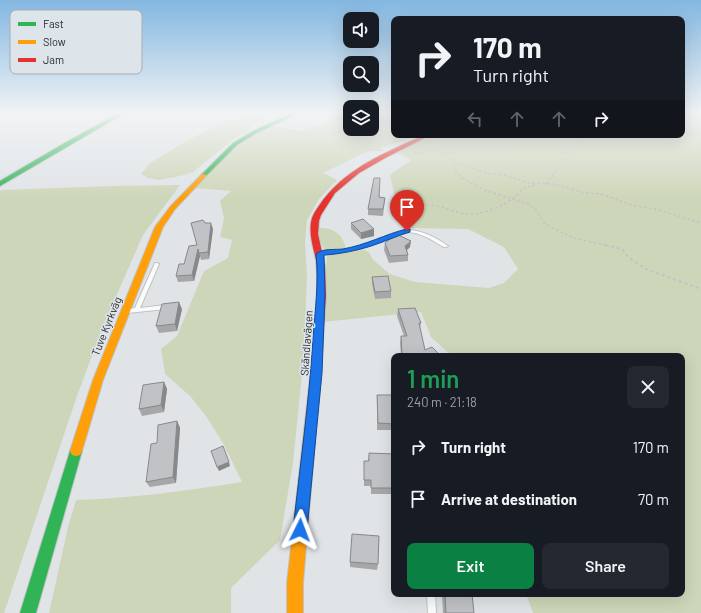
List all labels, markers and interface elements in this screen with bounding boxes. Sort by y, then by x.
legend [10,10,142,74]
map controls [343,12,379,136]
button: sound [343,12,379,48]
text: Fast [43,17,64,30]
text: 170 m [473,30,542,64]
icon: right [407,32,459,84]
text: Slow [43,35,66,48]
text: Jam [43,53,64,66]
button: search [343,56,379,92]
text: Turn right [473,64,549,86]
button: layers [343,100,379,136]
icon: left [464,108,486,130]
icon: ahead [506,108,528,130]
icon: ahead [548,108,570,130]
icon: right [590,108,612,130]
pin [390,190,424,231]
icon: arrive [396,196,418,218]
street label: Tuve Kyrkväg [88,294,124,357]
street label: Skändlavägen [297,310,315,376]
text: 1 min [407,364,459,393]
button: close [627,366,669,408]
text: 240 m · 21:18 [407,394,477,410]
icon: right [407,436,429,458]
text: Turn right [441,438,506,456]
text: 170 m [633,438,669,456]
icon: arrive [407,488,429,510]
text: Arrive at destination [441,490,577,508]
text: 70 m [638,490,669,508]
position arrow [279,509,321,551]
button: Exit [407,543,534,589]
button: Share [542,543,669,589]

